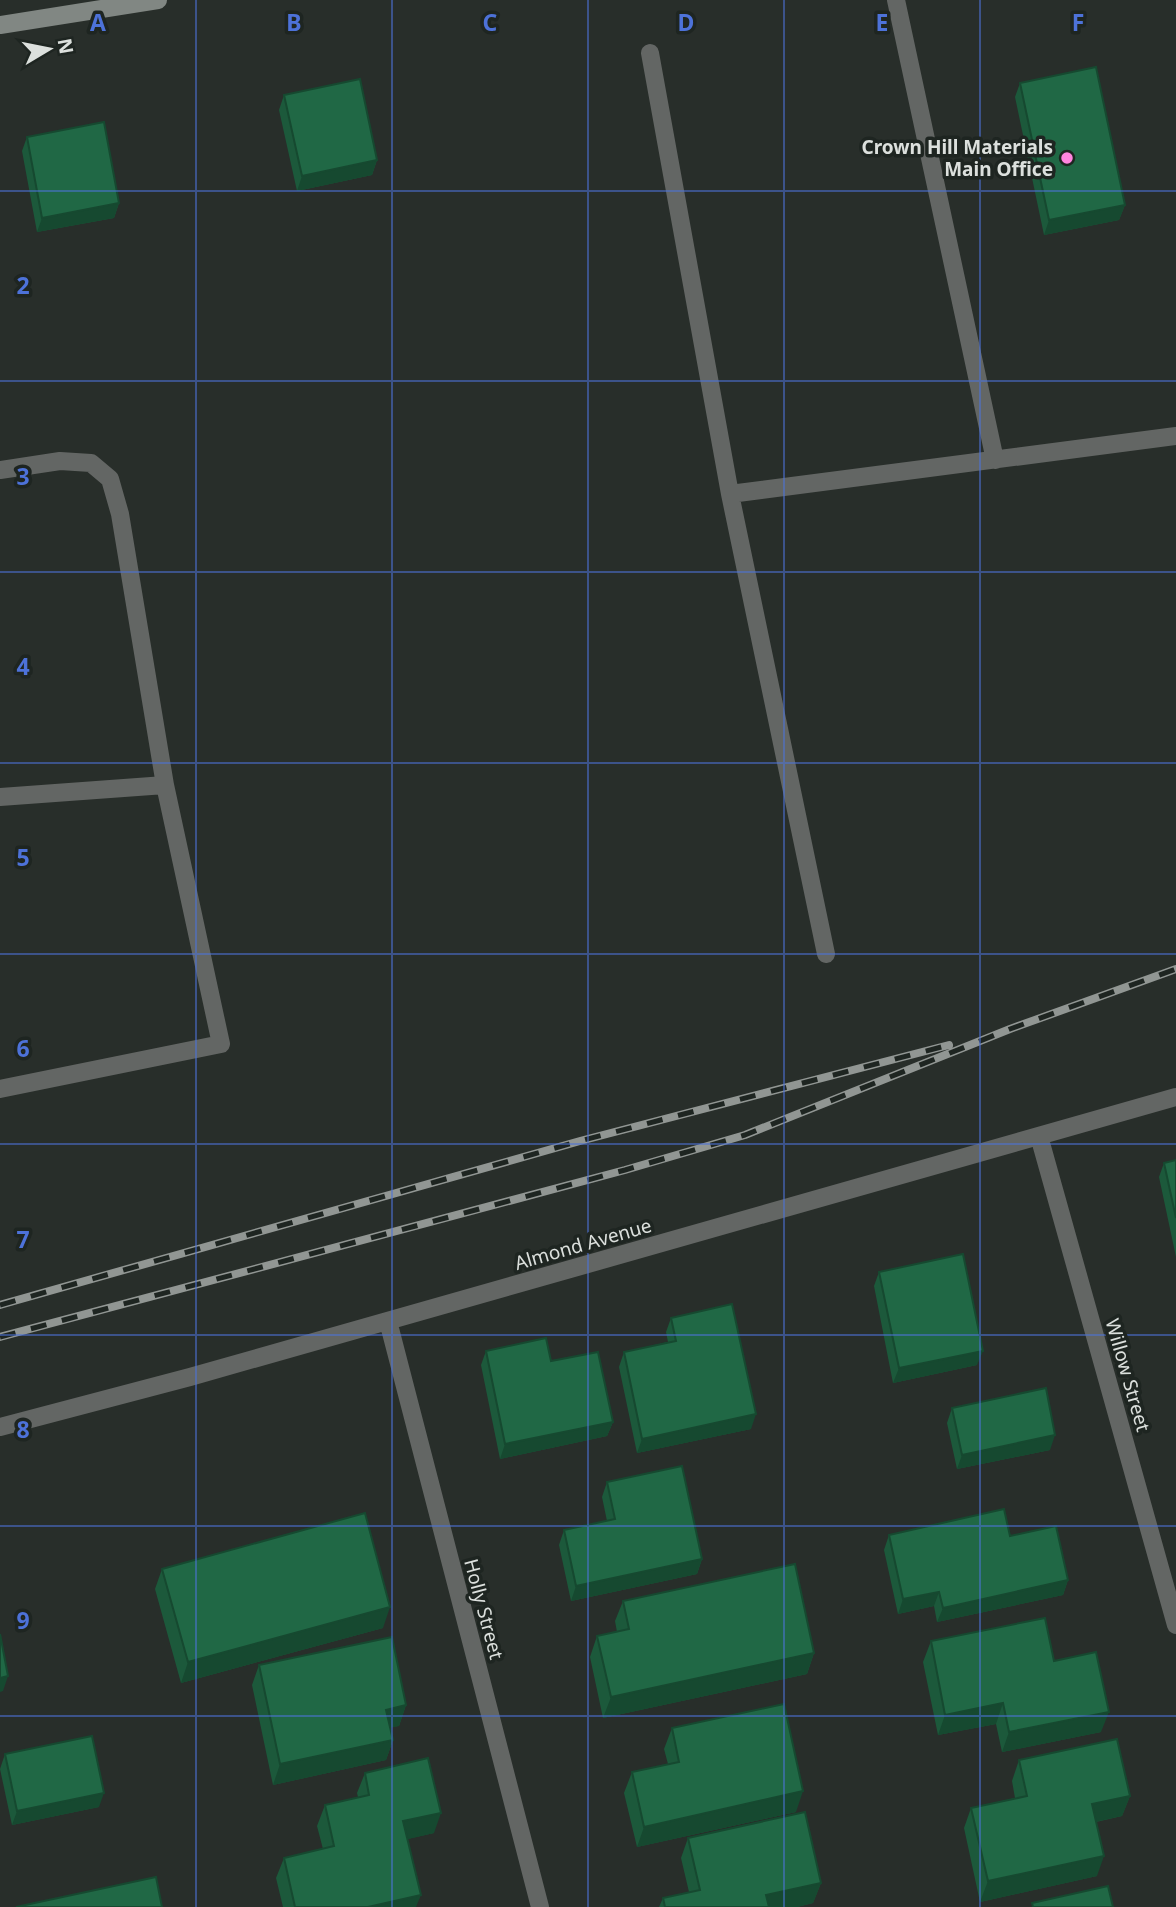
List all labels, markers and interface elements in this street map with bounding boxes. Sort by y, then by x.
text: A [90,6,106,38]
text: B [286,6,302,38]
text: C [483,6,498,38]
text: D [678,6,694,38]
text: E [876,6,888,38]
text: F [1072,6,1084,38]
north arrow [14,14,84,84]
text: N [52,36,80,56]
place label: Crown Hill Materials Main Office [862,134,1053,182]
marker: Crown Hill Materials Main Office [1059,150,1075,166]
text: 2 [16,269,30,301]
text: 3 [16,460,30,492]
text: 4 [16,650,30,682]
text: 5 [16,841,30,873]
text: 6 [16,1032,30,1064]
street label: Almond Avenue [511,1212,655,1276]
text: 7 [16,1223,30,1255]
street label: Willow Street [1099,1315,1157,1435]
text: 8 [16,1413,30,1445]
street label: Holly Street [458,1556,510,1662]
text: 9 [16,1604,30,1636]

